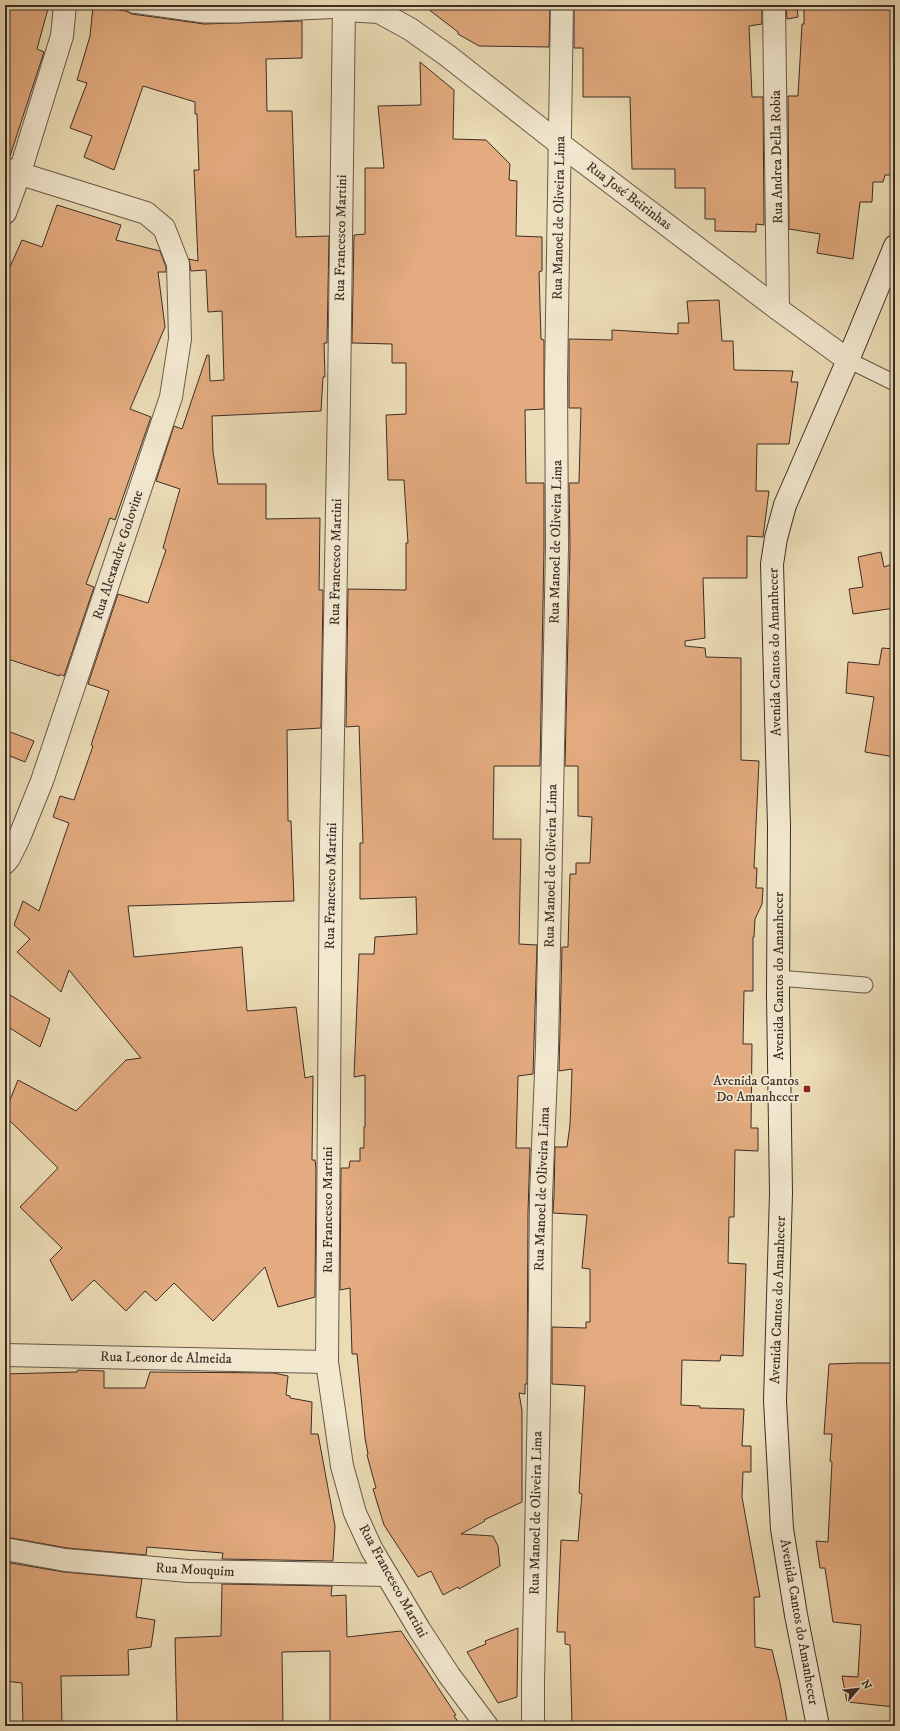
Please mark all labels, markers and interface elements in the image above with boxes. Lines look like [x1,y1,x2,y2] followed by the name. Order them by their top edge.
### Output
[767,90,787,224] street label: Rua Andrea Della Robia
[549,136,569,300] street label: Rua Manoel de Oliveira Lima
[582,158,676,234] street label: Rua José Beirinhas
[331,174,351,301] street label: Rua Francesco Martini
[546,460,566,624] street label: Rua Manoel de Oliveira Lima
[89,488,148,622] street label: Rua Alexandre Golovine
[326,498,346,625] street label: Rua Francesco Martini
[765,567,785,736] street label: Avenida Cantos do Amanhecer
[541,784,561,948] street label: Rua Manoel de Oliveira Lima
[321,822,341,949] street label: Rua Francesco Martini
[770,891,788,1060] street label: Avenida Cantos do Amanhecer
[713,1072,800,1106] place label: Avenida Cantos Do Amanhecer
[802,1084,812,1094] marker: Avenida Cantos Do Amanhecer
[530,1107,554,1271] street label: Rua Manoel de Oliveira Lima
[319,1146,337,1273] street label: Rua Francesco Martini
[766,1215,790,1385] street label: Avenida Cantos do Amanhecer
[100,1348,232,1368] street label: Rua Leonor de Almeida
[526,1431,546,1595] street label: Rua Manoel de Oliveira Lima
[354,1521,432,1641] street label: Rua Francesco Martini
[776,1537,823,1707] street label: Avenida Cantos do Amanhecer
[155,1559,235,1581] street label: Rua Mouquim
[838,1669,878,1709] north arrow
[858,1678,874,1692] text: N

